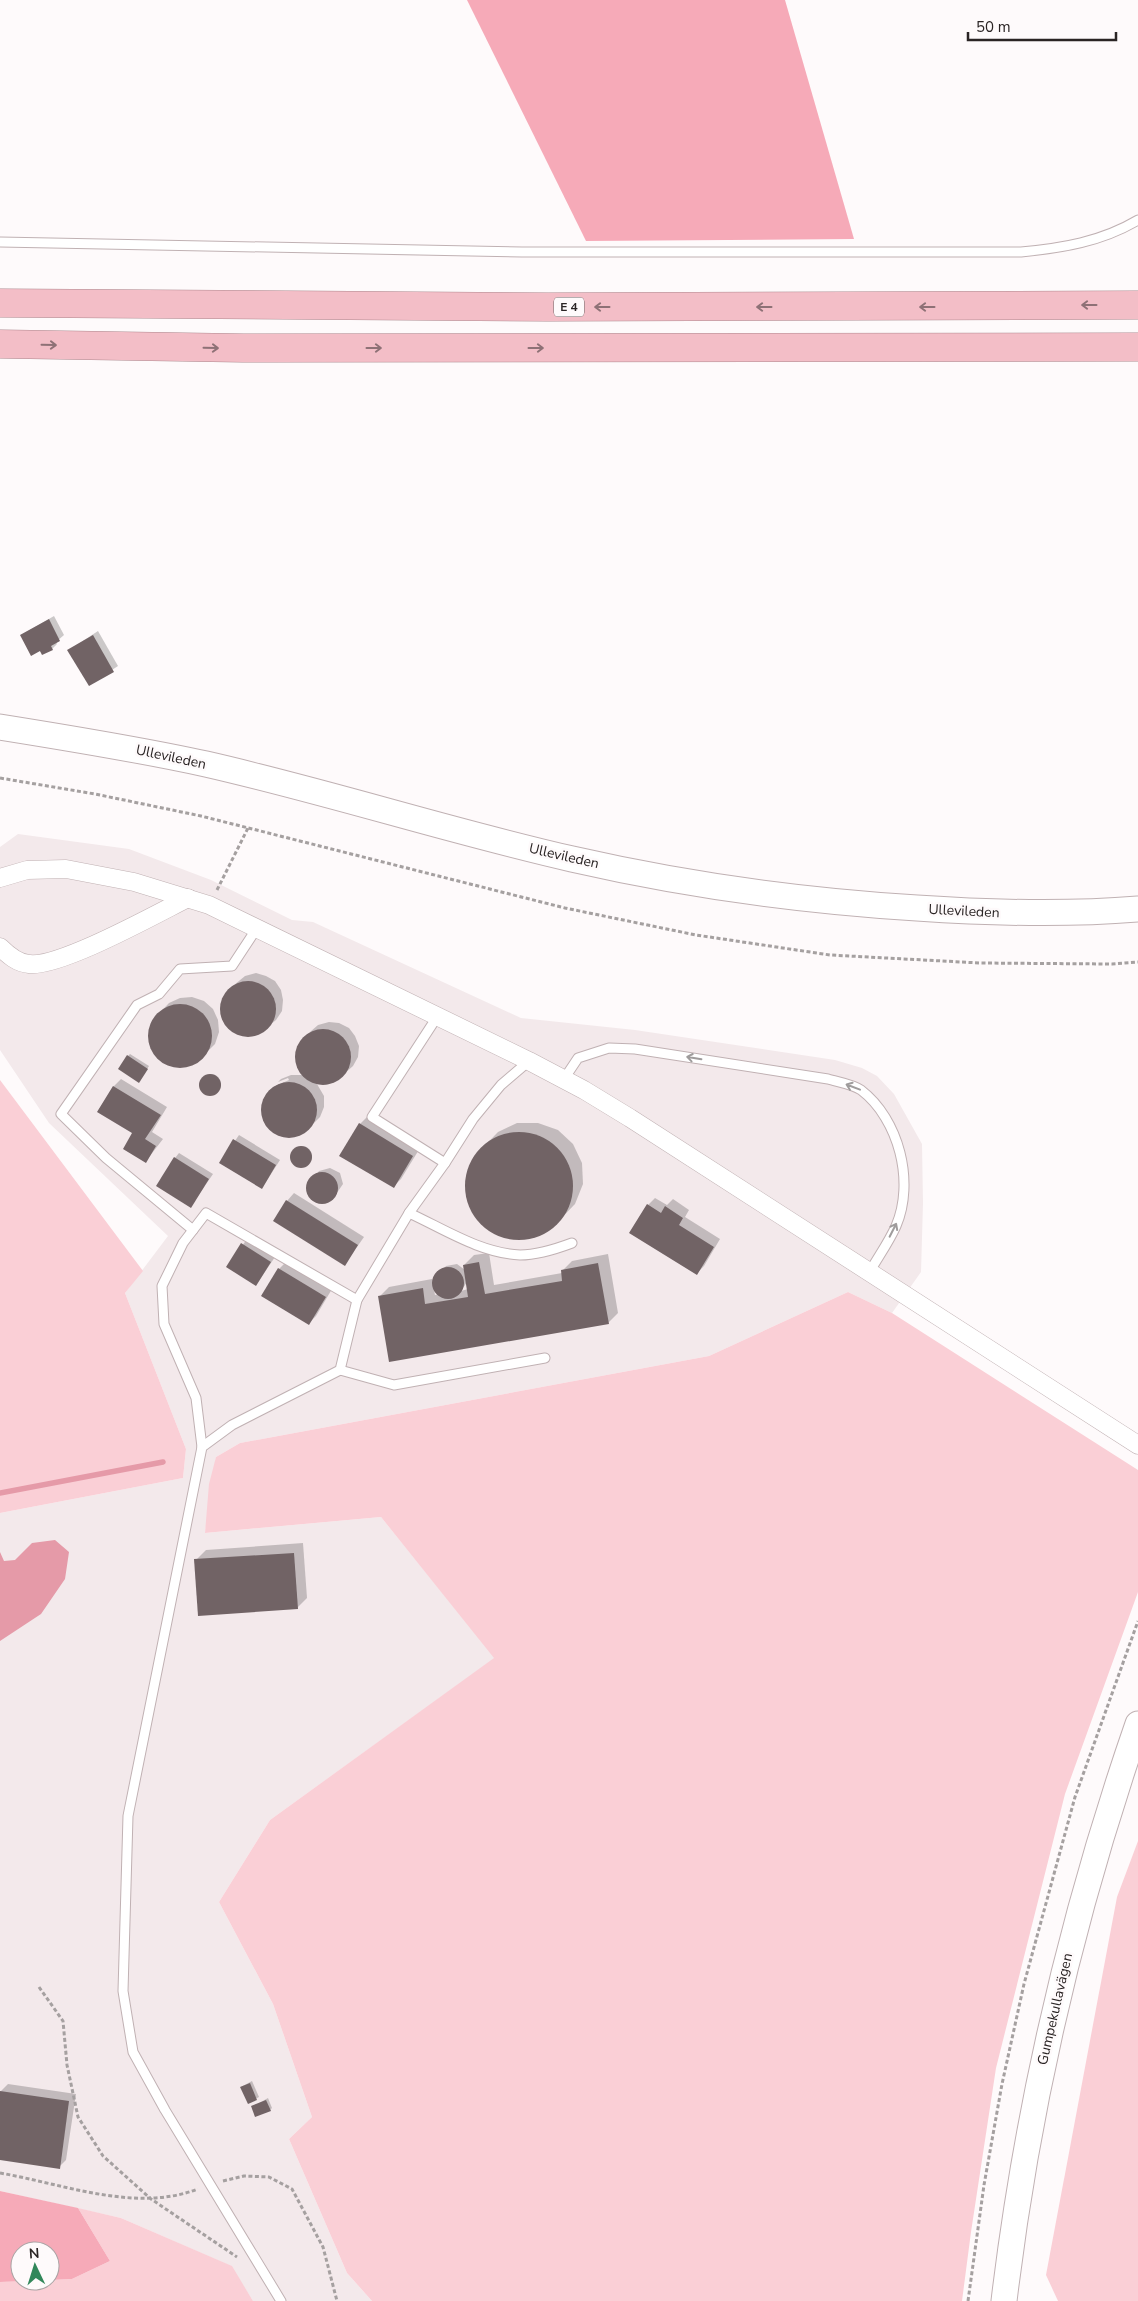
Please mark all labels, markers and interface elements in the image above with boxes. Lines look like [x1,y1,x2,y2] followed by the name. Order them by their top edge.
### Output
[968,10,1116,42] scale bar
[976,17,1011,37] text: 50 m
[554,298,584,316] road number: E 4
[1082,300,1098,310] one-way arrow
[594,302,610,312] one-way arrow
[757,302,773,312] one-way arrow
[919,302,936,312] one-way arrow
[40,340,56,350] one-way arrow
[202,343,219,353] one-way arrow
[365,343,381,353] one-way arrow
[528,343,544,353] one-way arrow
[134,740,208,774] street label: Ullevileden
[527,839,601,873] street label: Ullevileden
[928,900,1000,922] street label: Ullevileden
[686,1053,702,1063] one-way arrow
[846,1082,861,1092] one-way arrow
[889,1223,898,1238] one-way arrow
[1033,1951,1077,2067] street label: Gumpekullavägen
[10,2241,60,2291] north arrow
[28,2244,40,2263] text: N

